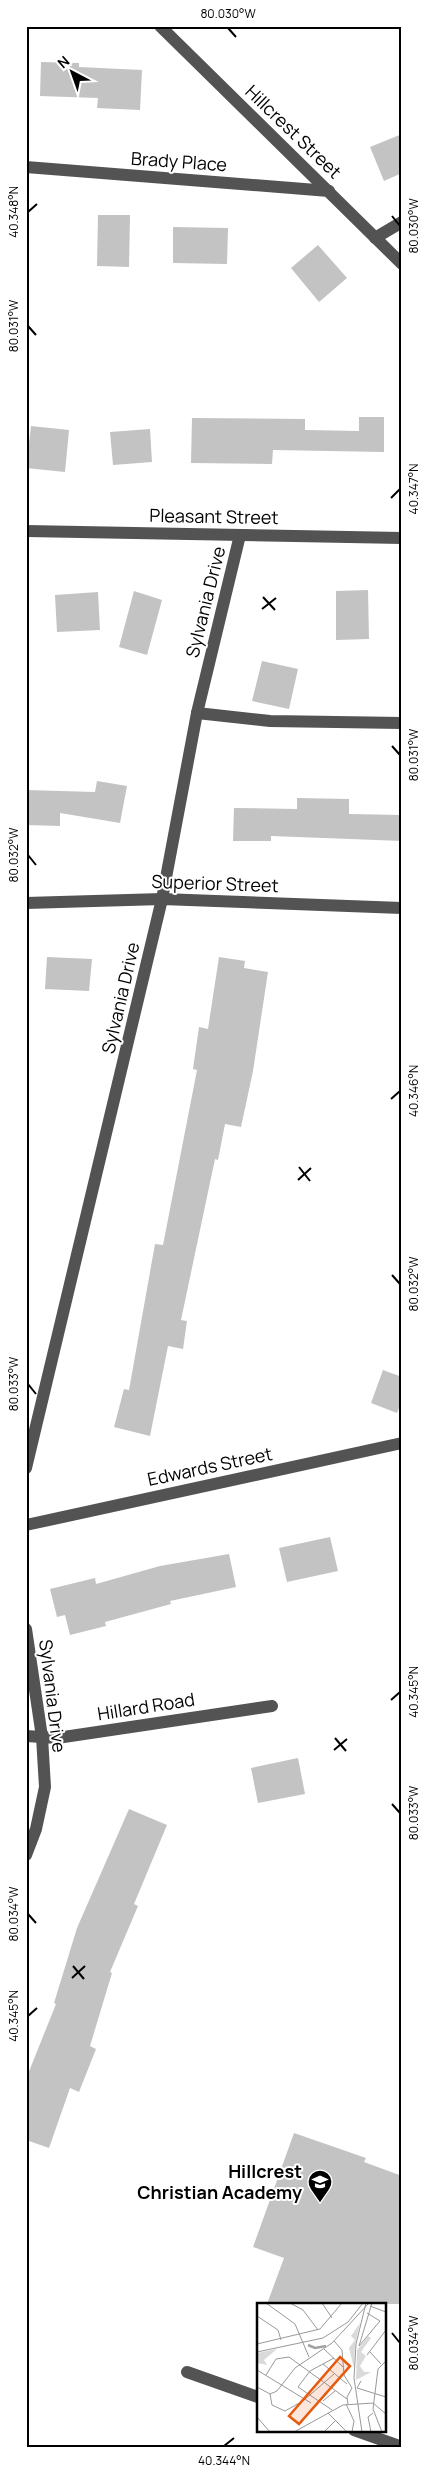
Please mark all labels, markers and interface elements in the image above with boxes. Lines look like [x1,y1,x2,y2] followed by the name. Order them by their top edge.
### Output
[200,5,256,22] text: 80.030°W
[48,48,98,98] north arrow
[53,51,73,72] text: N
[240,79,347,183] street label: Hillcrest Street
[130,146,228,176] street label: Brady Place
[5,186,22,238] text: 40.348°N
[405,198,422,254] text: 80.030°W
[5,299,22,352] text: 80.031°W
[405,464,422,514] text: 40.347°N
[149,503,279,529] street label: Pleasant Street
[180,544,230,660] street label: Sylvania Drive
[405,728,422,781] text: 80.031°W
[5,827,22,882] text: 80.032°W
[151,869,279,897] street label: Superior Street
[96,940,145,1056] street label: Sylvania Drive
[405,1065,422,1117] text: 40.346°N
[405,1256,422,1311] text: 80.032°W
[5,1356,22,1411] text: 80.033°W
[145,1441,274,1491] street label: Edwards Street
[34,1638,72,1754] street label: Sylvania Drive
[405,1666,422,1718] text: 40.345°N
[95,1686,196,1726] street label: Hillard Road
[405,1785,422,1840] text: 80.033°W
[5,1886,22,1942] text: 80.034°W
[5,1990,22,2042] text: 40.345°N
[137,2159,302,2204] place label: Hillcrest Christian Academy
[307,2169,333,2203] school or university icon: Hillcrest Christian Academy
[257,2303,386,2432] inset map
[405,2315,422,2371] text: 80.034°W
[198,2452,250,2469] text: 40.344°N

